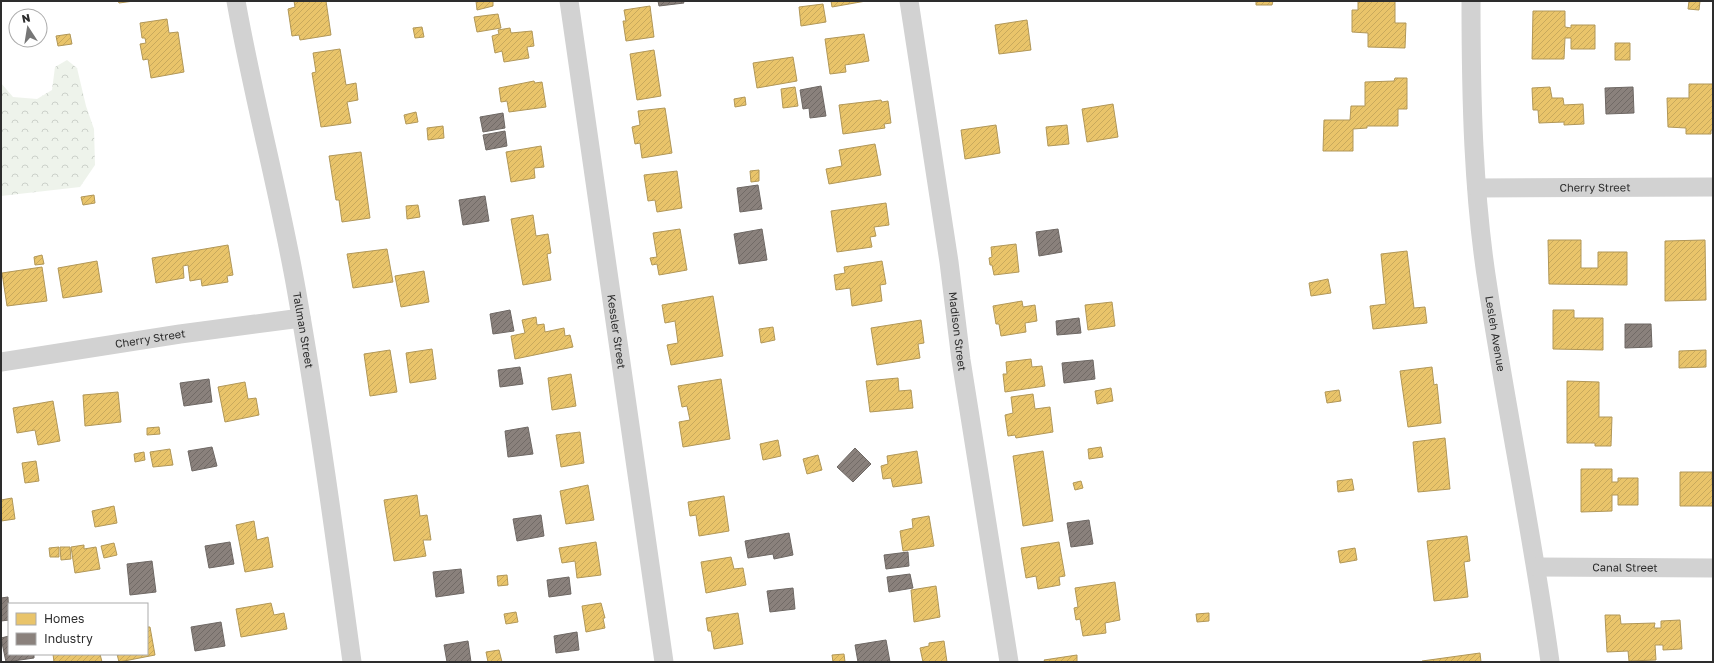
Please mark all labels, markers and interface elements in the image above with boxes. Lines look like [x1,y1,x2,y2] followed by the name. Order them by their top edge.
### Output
[8,8,48,48] north arrow
[20,11,31,25] text: N
[1559,180,1631,194] street label: Cherry Street
[291,291,316,369] street label: Tallman Street
[947,291,970,372] street label: Madison Street
[605,294,629,370] street label: Kessler Street
[1483,295,1508,372] street label: Lesleh Avenue
[114,326,186,350] street label: Cherry Street
[1592,560,1658,574] street label: Canal Street
[8,603,148,655] legend
[44,611,84,626] text: Homes
[44,631,93,646] text: Industry

